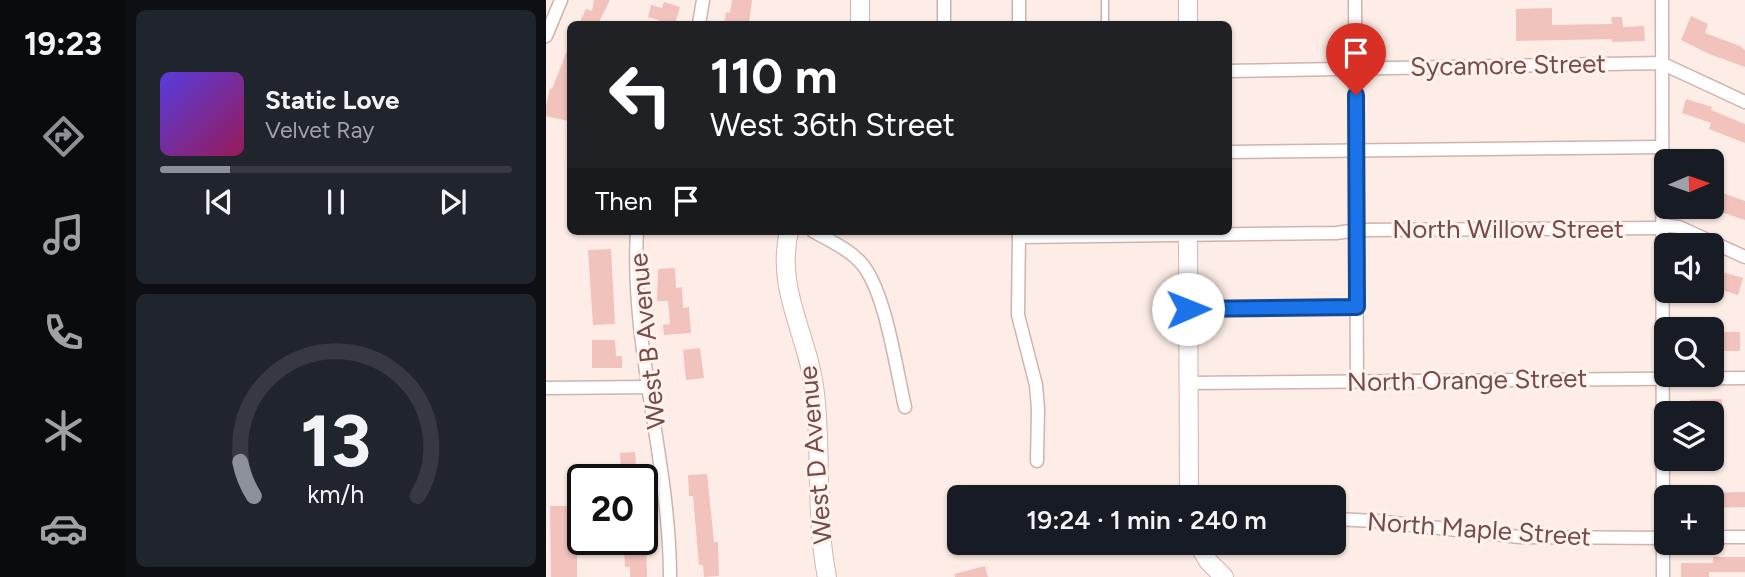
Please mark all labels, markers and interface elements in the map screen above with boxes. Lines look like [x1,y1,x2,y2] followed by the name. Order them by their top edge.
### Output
[1326,23,1386,95] pin
[24,25,102,63] text: 19:23
[1337,34,1375,72] icon: arrive
[710,46,838,105] text: 110 m
[1410,47,1606,83] street label: Sycamore Street
[595,49,686,140] icon: left
[265,84,399,116] text: Static Love
[710,106,955,144] text: West 36th Street
[39,112,88,161] icon: directions
[265,116,374,144] text: Velvet Ray
[1654,149,1724,219] north arrow
[1654,149,1724,555] map controls
[667,182,705,220] icon: arrive
[200,183,238,221] icon: previous
[317,183,355,221] icon: pause
[434,183,472,221] icon: next
[595,185,653,217] text: Then
[39,210,88,259] icon: music
[1392,213,1624,245] street label: North Willow Street
[1654,233,1724,303] button: sound
[622,251,672,431] street label: West B Avenue
[1151,272,1225,346] position arrow
[39,308,88,357] icon: phone
[1654,317,1724,387] button: search
[1347,362,1588,398] street label: North Orange Street
[791,365,839,545] street label: West D Avenue
[300,398,372,485] text: 13
[1654,401,1724,471] button: layers
[39,406,88,455] icon: climate
[567,464,658,555] speed limit sign: 20
[307,479,365,509] text: km/h
[1654,485,1724,555] button: +
[39,504,88,553] icon: car
[1026,504,1267,536] text: 19:24 · 1 min · 240 m
[1366,505,1592,553] street label: North Maple Street

